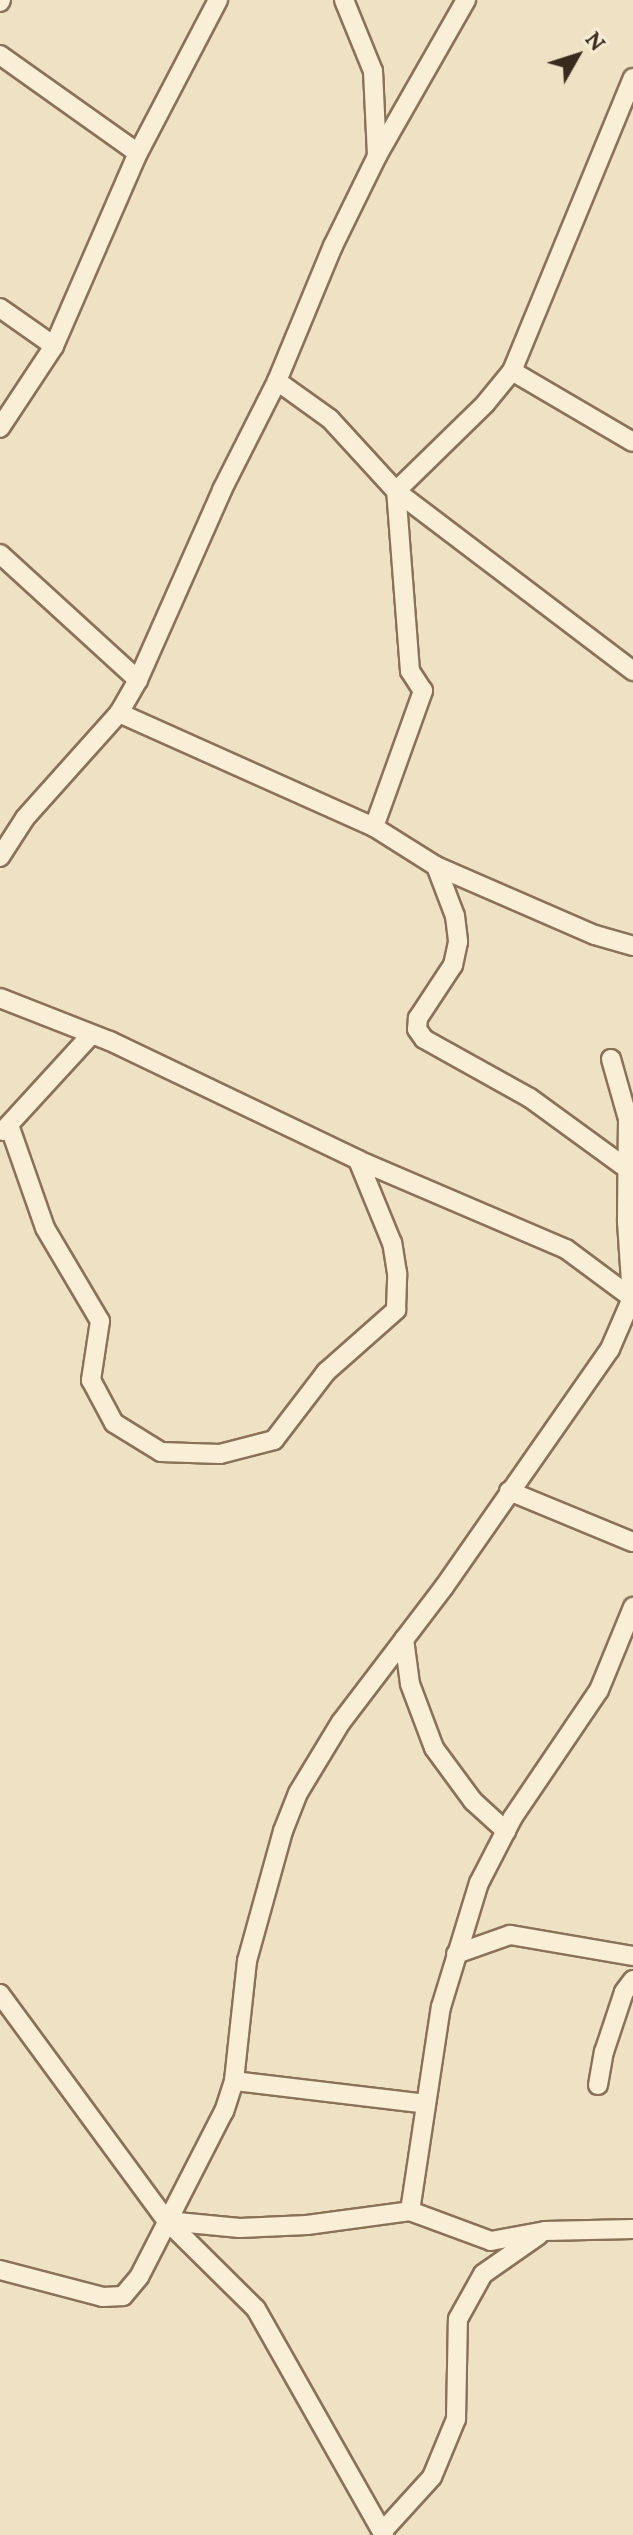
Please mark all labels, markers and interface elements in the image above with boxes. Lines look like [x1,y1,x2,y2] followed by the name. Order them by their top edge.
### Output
[537,16,617,96] north arrow
[579,25,612,56] text: N

